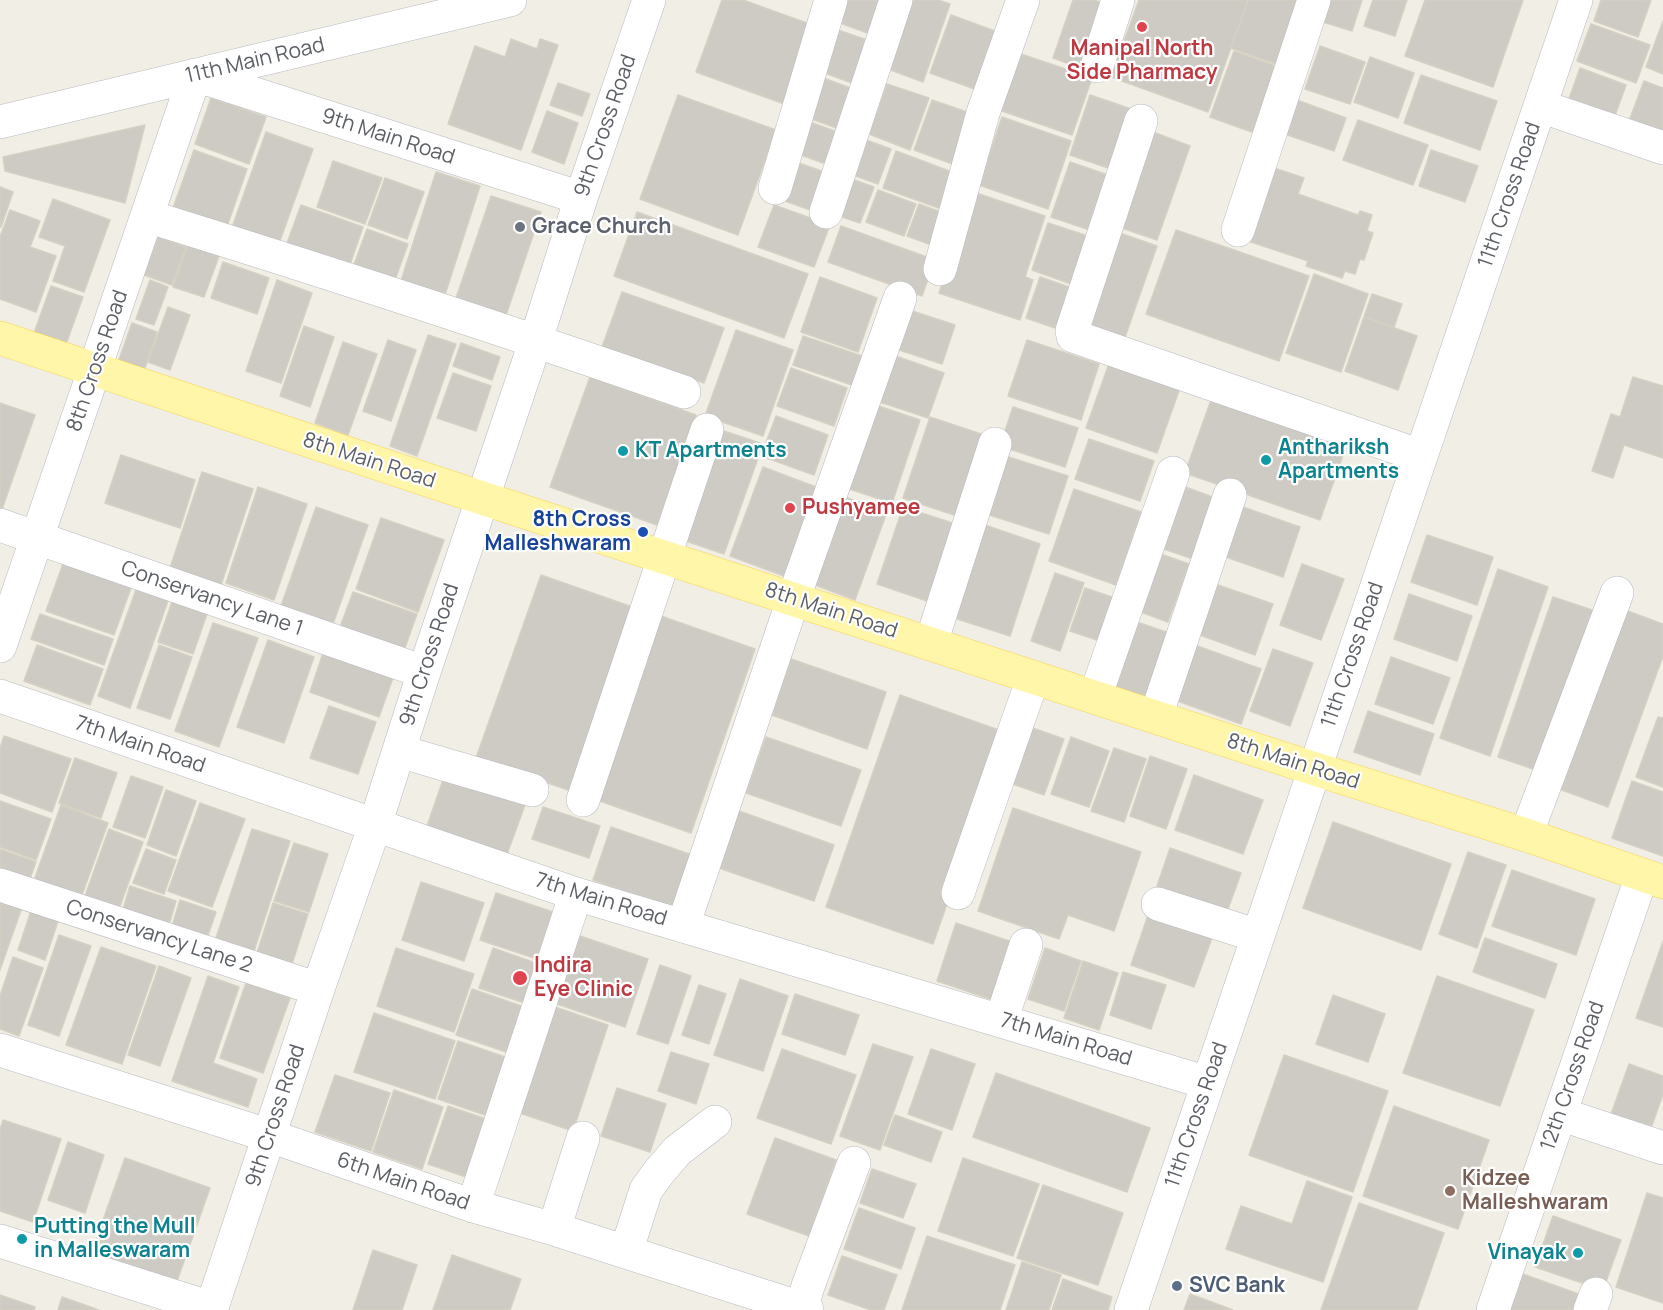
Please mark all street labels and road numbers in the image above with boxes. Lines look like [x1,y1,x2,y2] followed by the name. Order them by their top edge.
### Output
[183,33,327,89] street label: 11th Main Road
[570,52,642,200] street label: 9th Cross Road
[318,104,458,170] street label: 9th Main Road
[1473,119,1547,271] street label: 11th Cross Road
[62,287,134,435] street label: 8th Cross Road
[300,428,438,494] street label: 8th Main Road
[118,556,306,642] street label: Conservancy Lane 1
[762,578,900,644] street label: 8th Main Road
[1316,579,1390,731] street label: 11th Cross Road
[395,580,465,730] street label: 9th Cross Road
[71,711,209,779] street label: 7th Main Road
[1224,729,1362,795] street label: 8th Main Road
[532,868,670,932] street label: 7th Main Road
[63,895,255,979] street label: Conservancy Lane 2
[1536,998,1610,1154] street label: 12th Cross Road
[997,1008,1135,1072] street label: 7th Main Road
[1160,1039,1234,1191] street label: 11th Cross Road
[241,1041,311,1191] street label: 9th Cross Road
[333,1147,473,1217] street label: 6th Main Road

